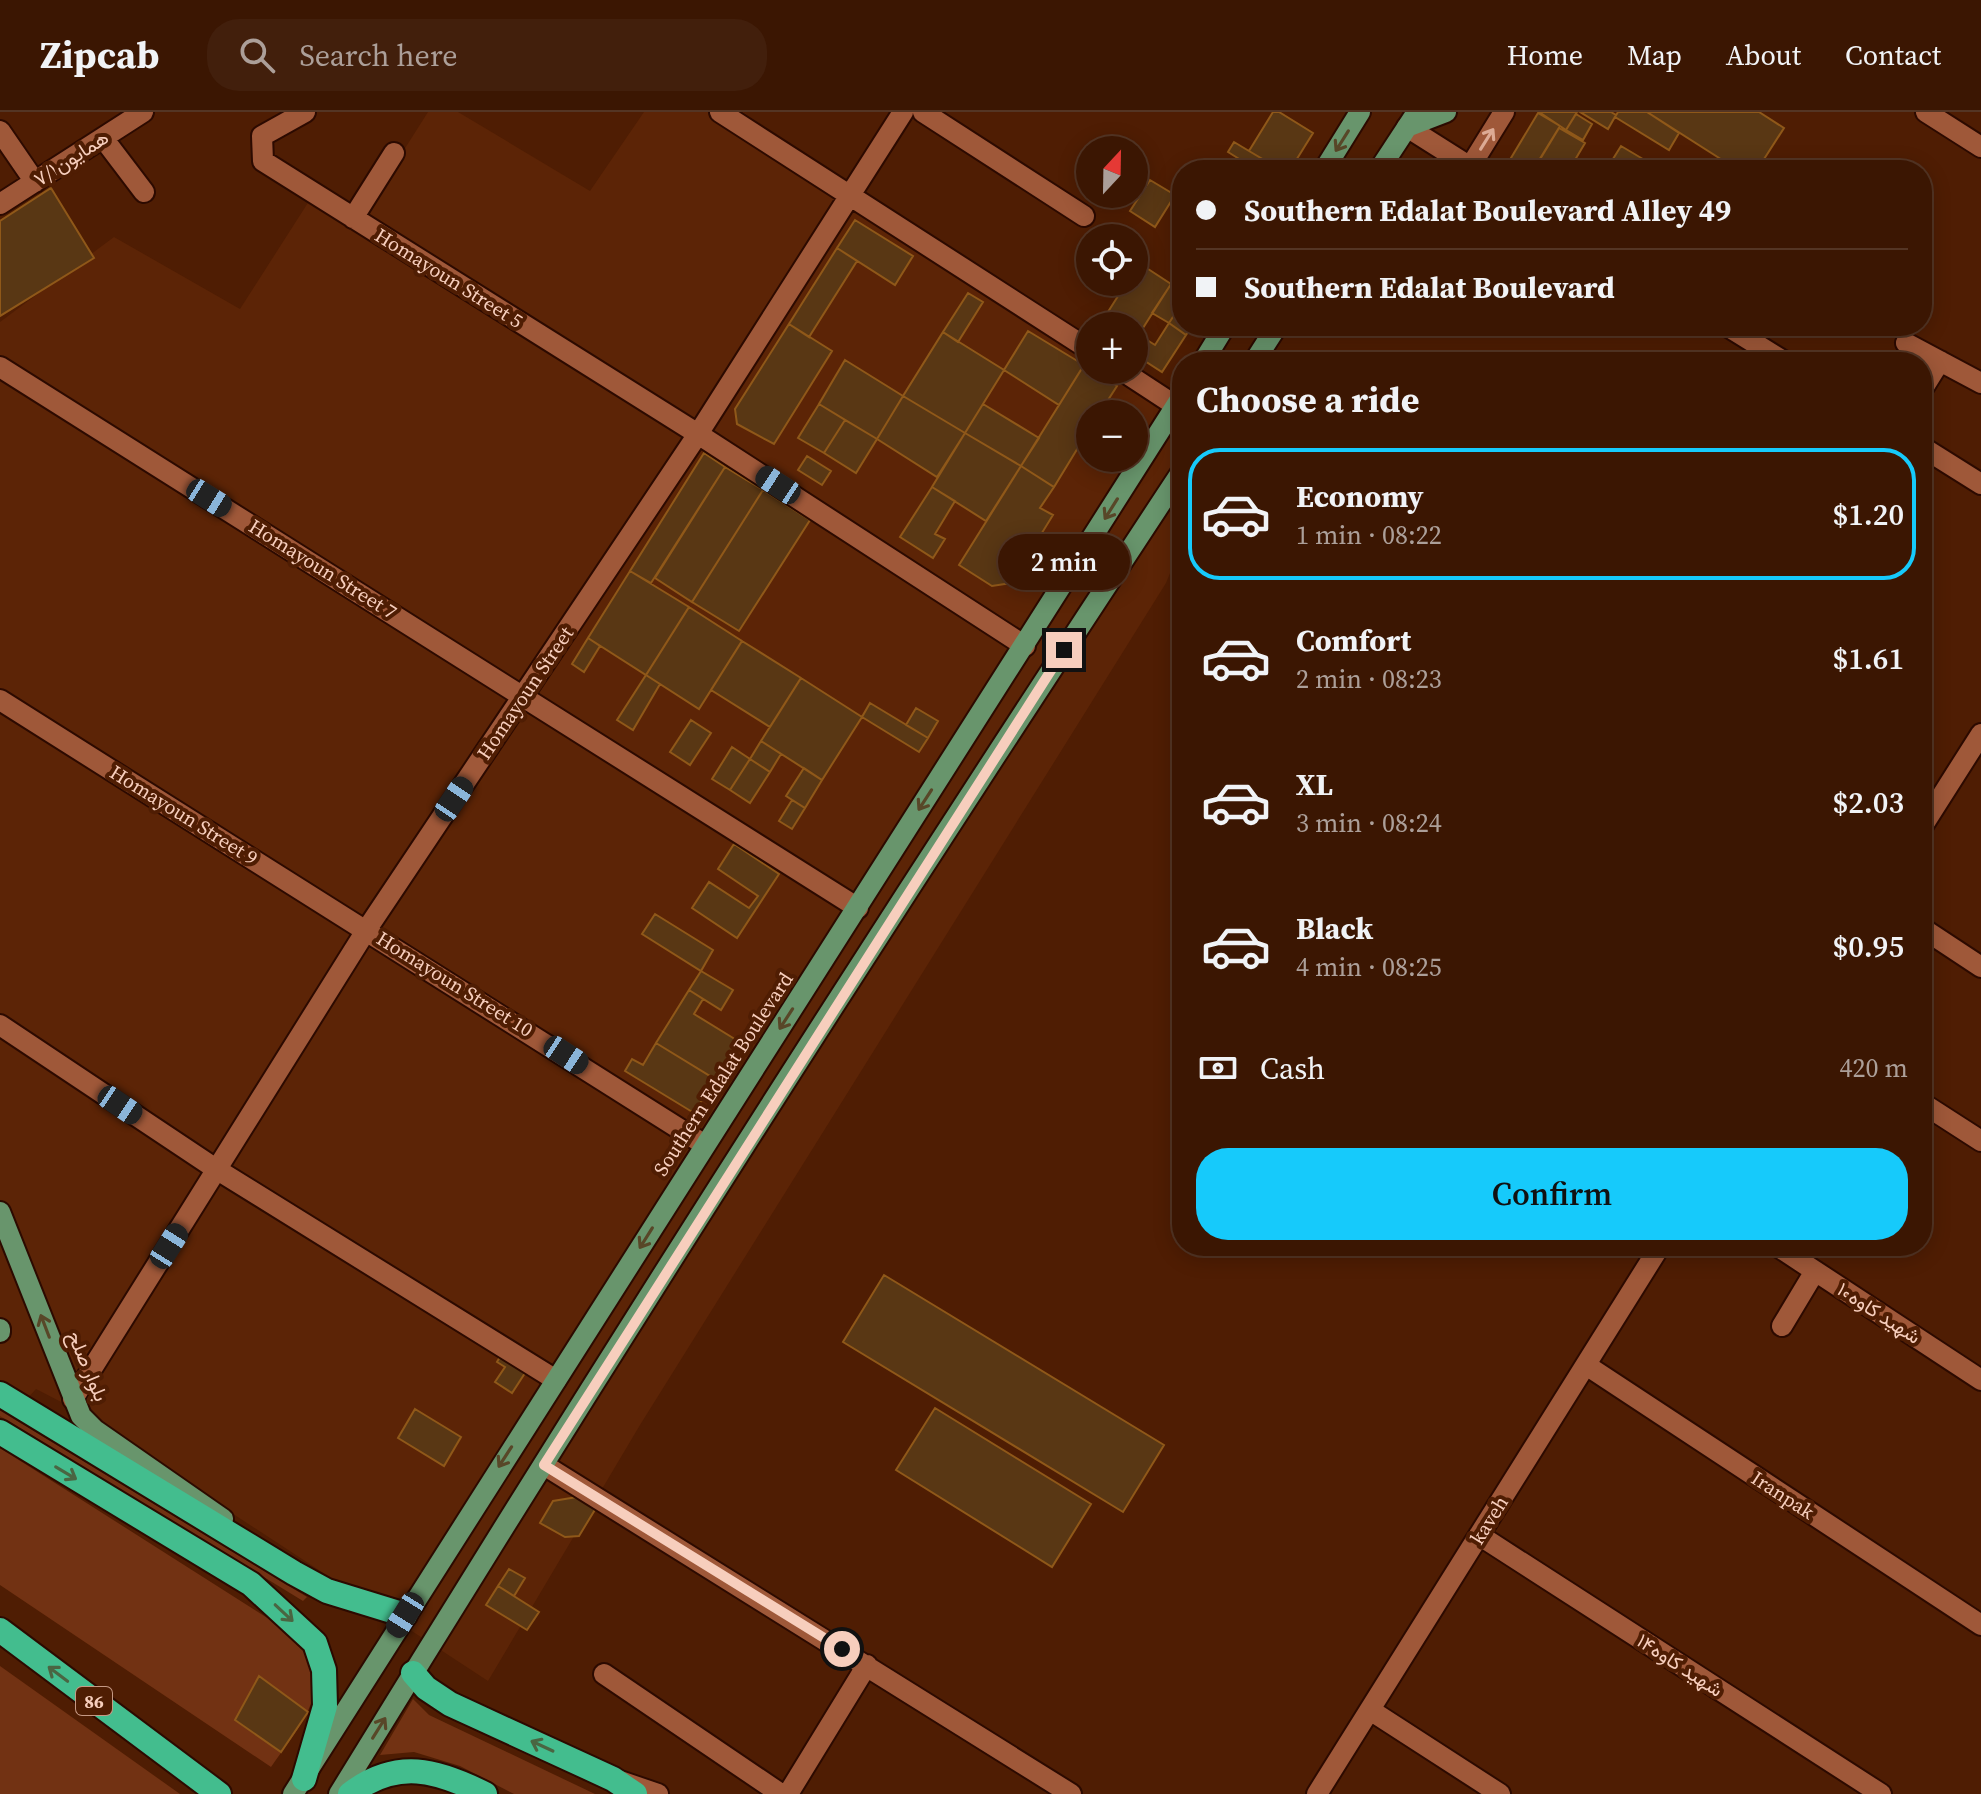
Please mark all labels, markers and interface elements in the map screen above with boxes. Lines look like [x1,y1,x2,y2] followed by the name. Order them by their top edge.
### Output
[207,19,767,91] search box
[40,29,159,81] text: Zipcab
[235,33,279,77] icon: search
[299,35,458,76] text: Search here
[1507,36,1583,74] text: Home
[1627,36,1682,74] text: Map
[1726,36,1801,74] text: About
[1845,36,1941,74] text: Contact
[28,123,114,193] street label: همایون۷/۱
[1480,128,1496,151] one-way arrow
[1334,129,1350,152] one-way arrow
[1076,136,1148,208] north arrow
[1076,136,1148,472] map controls
[1244,190,1731,231] text: Southern Edalat Boulevard Alley 49
[370,221,528,335] street label: Homayoun Street 5
[1076,224,1148,296] button: locate
[1244,267,1615,308] text: Southern Edalat Boulevard
[1076,312,1148,384] button: +
[1196,375,1419,424] text: Choose a ride
[1076,400,1148,472] button: −
[751,462,805,508] car
[182,475,236,521] car
[1296,476,1424,517] text: Economy
[1200,478,1272,550] icon: car
[1833,494,1904,535] text: $1.20
[1102,497,1118,520] one-way arrow
[244,512,402,626] street label: Homayoun Street 7
[1296,517,1442,553] text: 1 min · 08:22
[998,534,1130,590] callout: 2 min
[1031,544,1097,580] text: 2 min
[470,620,580,765] street label: Homayoun Street
[1296,620,1411,661] text: Comfort
[1200,622,1272,694] icon: car
[1046,632,1082,668] route end
[1833,638,1904,679] text: $1.61
[1296,661,1442,697] text: 2 min · 08:23
[105,758,263,872] street label: Homayoun Street 9
[1296,764,1333,805] text: XL
[1200,766,1272,838] icon: car
[431,772,477,826] car
[1833,782,1904,823] text: $2.03
[917,788,933,811] one-way arrow
[1296,805,1442,841] text: 3 min · 08:24
[1296,908,1373,949] text: Black
[1200,910,1272,982] icon: car
[371,924,539,1044] street label: Homayoun Street 10
[1833,926,1904,967] text: $0.95
[1296,949,1442,985] text: 4 min · 08:25
[647,966,800,1181] street label: Southern Edalat Boulevard
[778,1008,795,1030] one-way arrow
[539,1032,593,1078] car
[1196,1046,1240,1090] icon: cash
[1260,1048,1325,1089] text: Cash
[1840,1050,1908,1086] text: 420 m
[93,1082,147,1128] car
[1196,1148,1908,1240] button: Confirm
[146,1219,192,1273] car
[637,1227,654,1249] one-way arrow
[1832,1275,1926,1351] street label: شهید کاوه۱۰
[37,1314,51,1339] one-way arrow
[61,1326,115,1406] street label: بلوار صلح
[497,1445,513,1468] one-way arrow
[1746,1464,1820,1526] street label: Iranpak
[54,1465,77,1481] one-way arrow
[1463,1490,1515,1550] street label: kaveh
[382,1588,428,1642] car
[274,1604,294,1622] one-way arrow
[1631,1627,1729,1703] street label: شهید کاوه۱۴
[824,1631,860,1667] route start
[48,1665,69,1682] one-way arrow
[76,1687,112,1715] road number: 86
[371,1717,388,1739] one-way arrow
[530,1738,554,1753] one-way arrow

